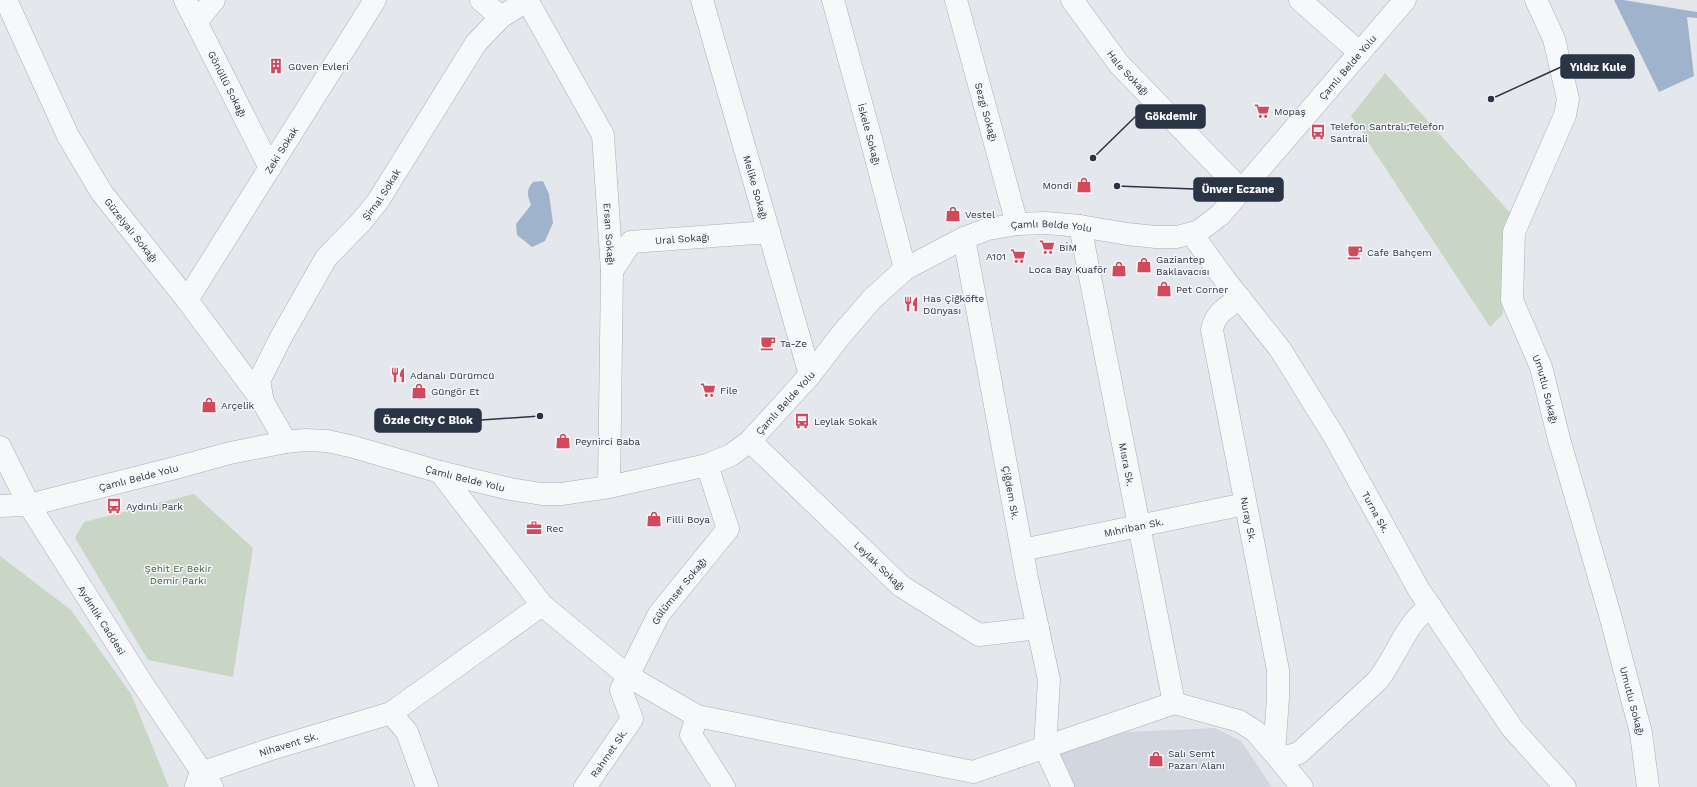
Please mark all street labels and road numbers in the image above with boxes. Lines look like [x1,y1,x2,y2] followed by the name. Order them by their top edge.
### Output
[1316,32,1378,102] street label: Çamlı Belde Yolu
[1105,48,1152,97] street label: Hale Sokağı
[206,49,249,119] street label: Gönüllü Sokağı
[973,81,1000,143] street label: Sezgi Sokağı
[856,102,883,166] street label: İskele Sokağı
[262,124,300,175] street label: Zeki Sokak
[741,154,770,221] street label: Melike Sokağı
[360,166,402,222] street label: Şimal Sokak
[103,196,160,264] street label: Güzelyalı Sokağı
[602,202,617,265] street label: Ersan Sokağı
[1010,217,1093,233] street label: Çamlı Belde Yolu
[655,231,710,246] street label: Ural Sokağı
[1531,353,1560,425] street label: Umutlu Sokağı
[753,369,817,437] street label: Çamlı Belde Yolu
[1117,442,1137,487] street label: Mısra Sk.
[97,462,180,493] street label: Çamlı Belde Yolu
[424,463,506,493] street label: Çamlı Belde Yolu
[1001,465,1022,521] street label: Çiğdem Sk.
[1360,489,1392,535] street label: Turna Sk.
[1239,496,1259,543] street label: Nuray Sk.
[1103,515,1164,538] street label: Mıhriban Sk.
[852,539,907,593] street label: Leylak Sokağı
[649,555,708,626] street label: Gülümser Sokağı
[76,583,128,657] street label: Aydınlık Caddesi
[1618,665,1647,736] street label: Umutlu Sokağı
[588,727,629,779] street label: Rahmet Sk.
[257,730,319,758] street label: Nihavent Sk.

